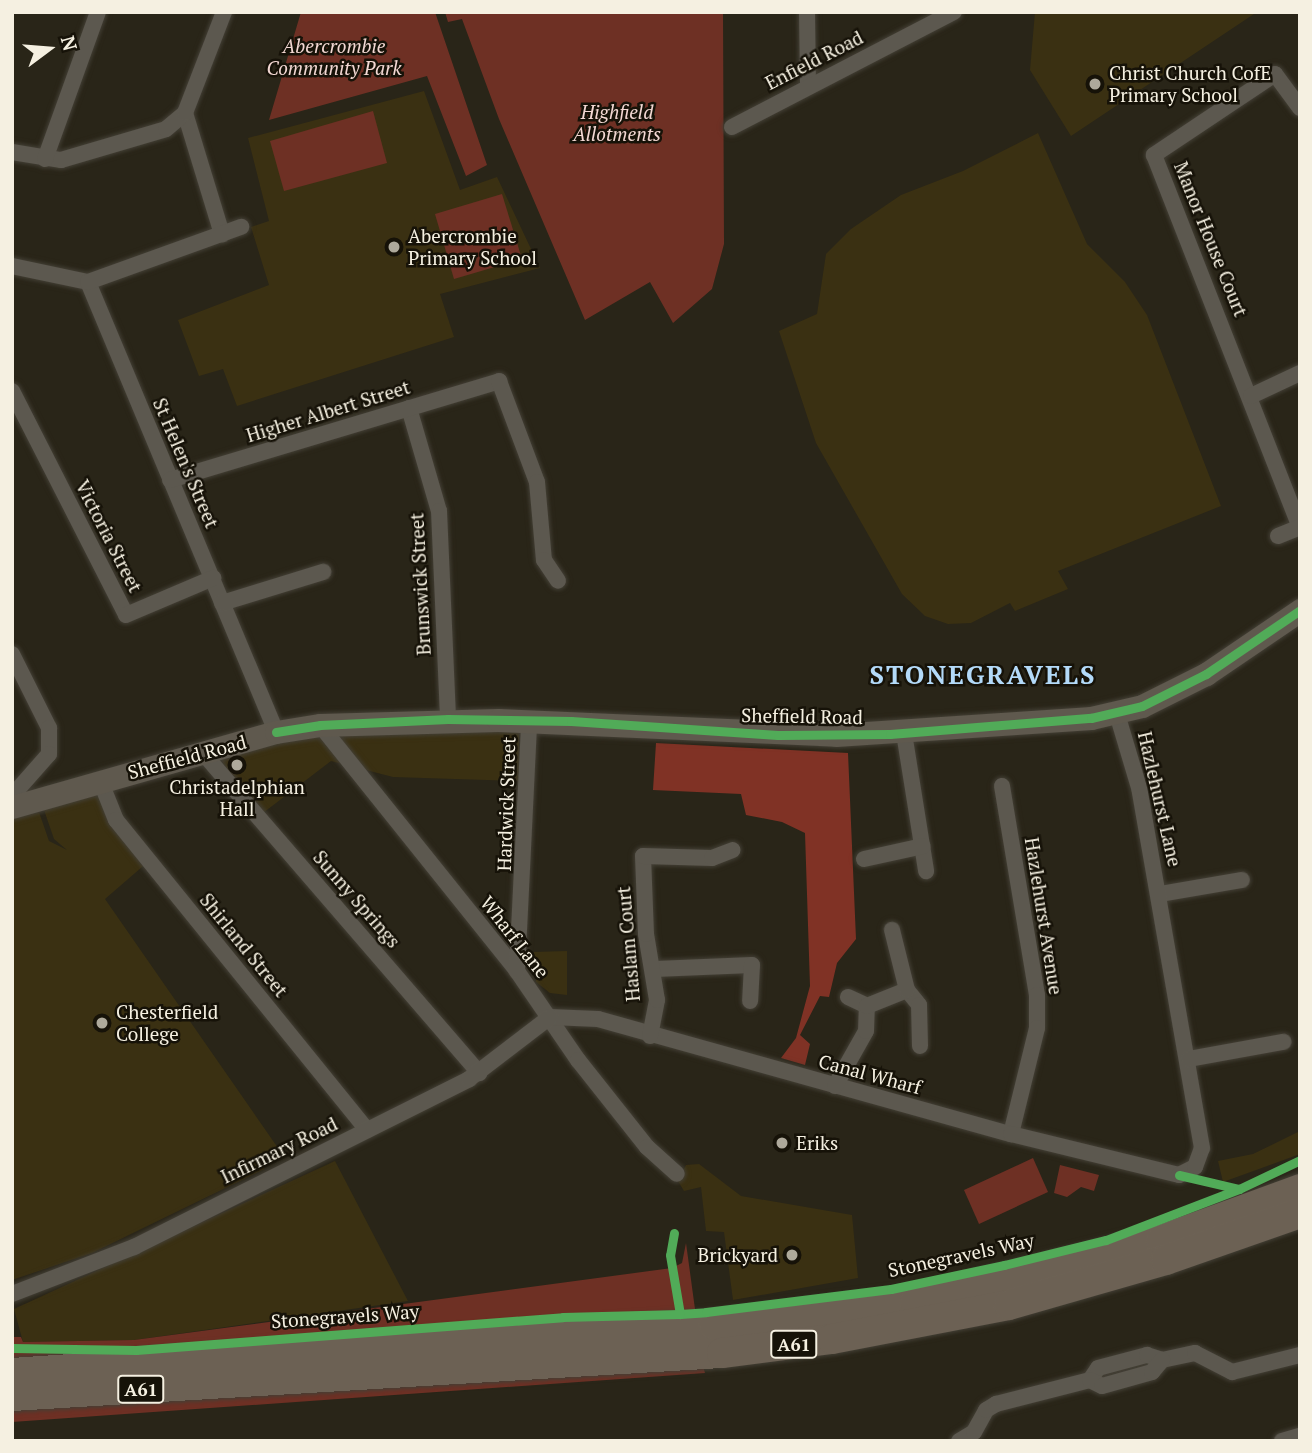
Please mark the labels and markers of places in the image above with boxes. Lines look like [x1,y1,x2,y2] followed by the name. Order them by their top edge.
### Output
[1109,62,1271,106] place label: Christ Church CofE Primary School
[1087,76,1103,92] marker: Christ Church CofE Primary School
[408,225,537,269] place label: Abercrombie Primary School
[386,239,402,255] marker: Abercrombie Primary School
[229,757,245,773] marker: Christadelphian Hall
[169,776,305,820] place label: Christadelphian Hall
[116,1001,218,1045] place label: Chesterfield College
[94,1015,110,1031] marker: Chesterfield College
[796,1132,838,1154] place label: Eriks
[774,1135,790,1151] marker: Eriks
[698,1244,778,1266] place label: Brickyard
[784,1247,800,1263] marker: Brickyard

